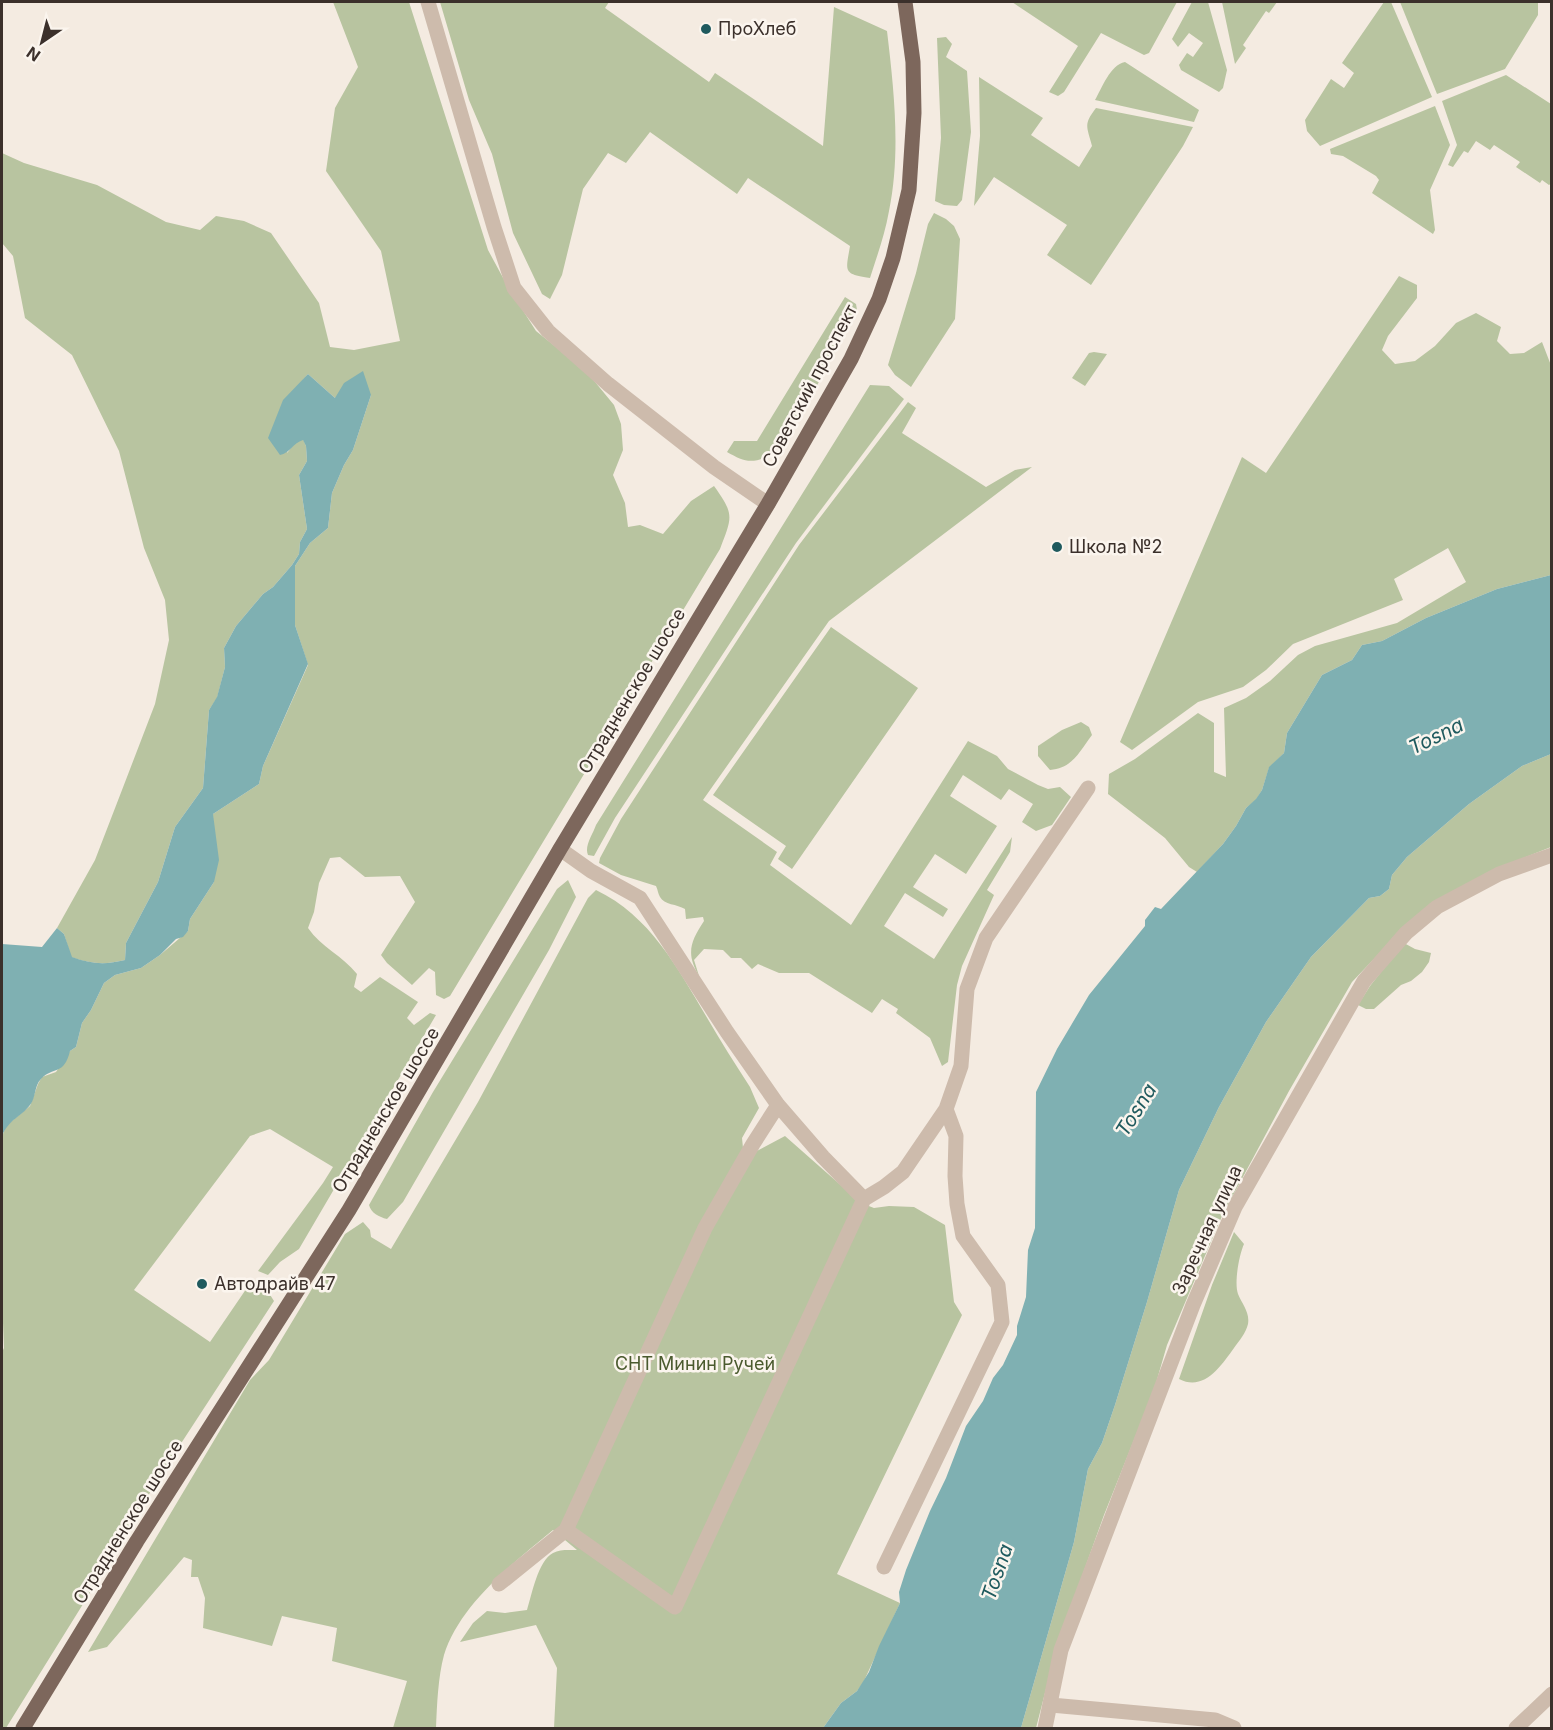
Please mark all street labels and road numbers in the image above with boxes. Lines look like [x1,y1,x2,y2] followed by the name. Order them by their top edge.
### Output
[758,300,862,471] street label: Советский проспект
[574,604,689,777] street label: Отрадненское шоссе
[328,1023,443,1196] street label: Отрадненское шоссе
[1167,1162,1246,1298] street label: Заречная улица
[68,1436,187,1608] street label: Отрадненское шоссе

